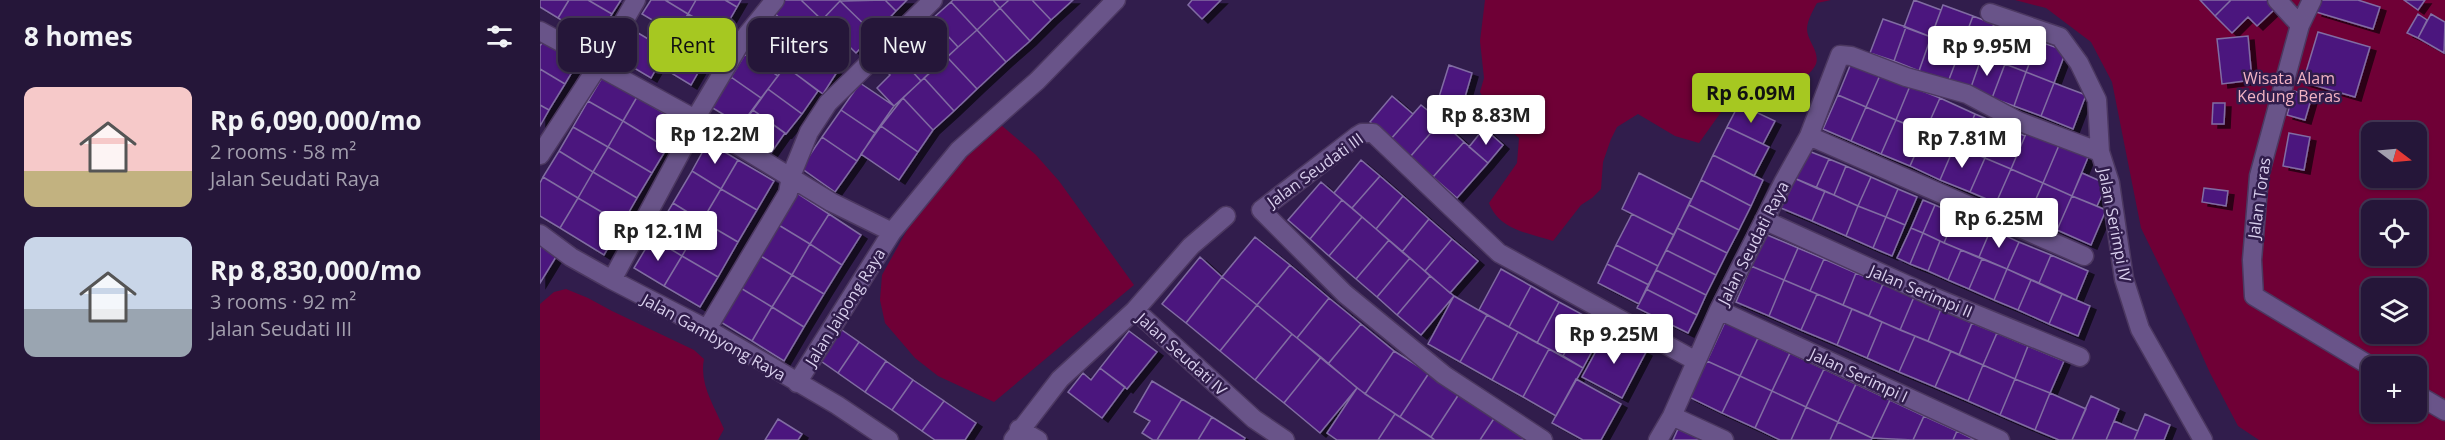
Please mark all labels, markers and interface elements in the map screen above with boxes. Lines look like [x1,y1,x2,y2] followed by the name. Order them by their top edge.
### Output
[24,18,133,54] text: 8 homes
[558,18,637,72] chip: Buy
[649,18,736,72] chip: Rent
[748,18,849,72] chip: Filters
[861,18,947,72] chip: New
[483,20,516,53] icon: filters
[1925,26,2049,77] pin: Rp 9.95M
[1942,32,2032,59] text: Rp 9.95M
[2237,67,2341,107] park label: Wisata Alam Kedung Beras
[1689,73,1813,124] pin: Rp 6.09M
[1706,79,1796,106] text: Rp 6.09M
[1424,95,1548,146] pin: Rp 8.83M
[1441,101,1531,128] text: Rp 8.83M
[210,102,422,138] text: Rp 6,090,000/mo
[72,111,144,183] icon: home
[653,114,777,165] pin: Rp 12.2M
[1900,118,2024,169] pin: Rp 7.81M
[670,120,760,147] text: Rp 12.2M
[2361,122,2427,188] north arrow
[2361,122,2427,422] map controls
[1917,124,2007,151] text: Rp 7.81M
[1261,128,1367,213] street label: Jalan Seudati III
[210,138,356,165] text: 2 rooms · 58 m²
[2242,156,2276,242] street label: Jalan Toras
[2093,164,2137,284] street label: Jalan Serimpi IV
[210,165,380,192] text: Jalan Seudati Raya
[1711,177,1794,310] street label: Jalan Seudati Raya
[1937,198,2061,249] pin: Rp 6.25M
[2361,200,2427,266] button: locate
[1954,204,2044,231] text: Rp 6.25M
[596,211,720,262] pin: Rp 12.1M
[613,217,703,244] text: Rp 12.1M
[799,244,890,372] street label: Jalan Jaipong Raya
[210,252,422,288] text: Rp 8,830,000/mo
[1864,259,1976,323] street label: Jalan Serimpi II
[72,261,144,333] icon: home
[2361,278,2427,344] button: layers
[636,287,790,386] street label: Jalan Gambyong Raya
[210,288,356,315] text: 3 rooms · 92 m²
[1131,306,1232,401] street label: Jalan Seudati IV
[1552,314,1676,365] pin: Rp 9.25M
[210,315,352,342] text: Jalan Seudati III
[1569,320,1659,347] text: Rp 9.25M
[1805,342,1912,407] street label: Jalan Serimpi I
[2361,356,2427,422] button: +

